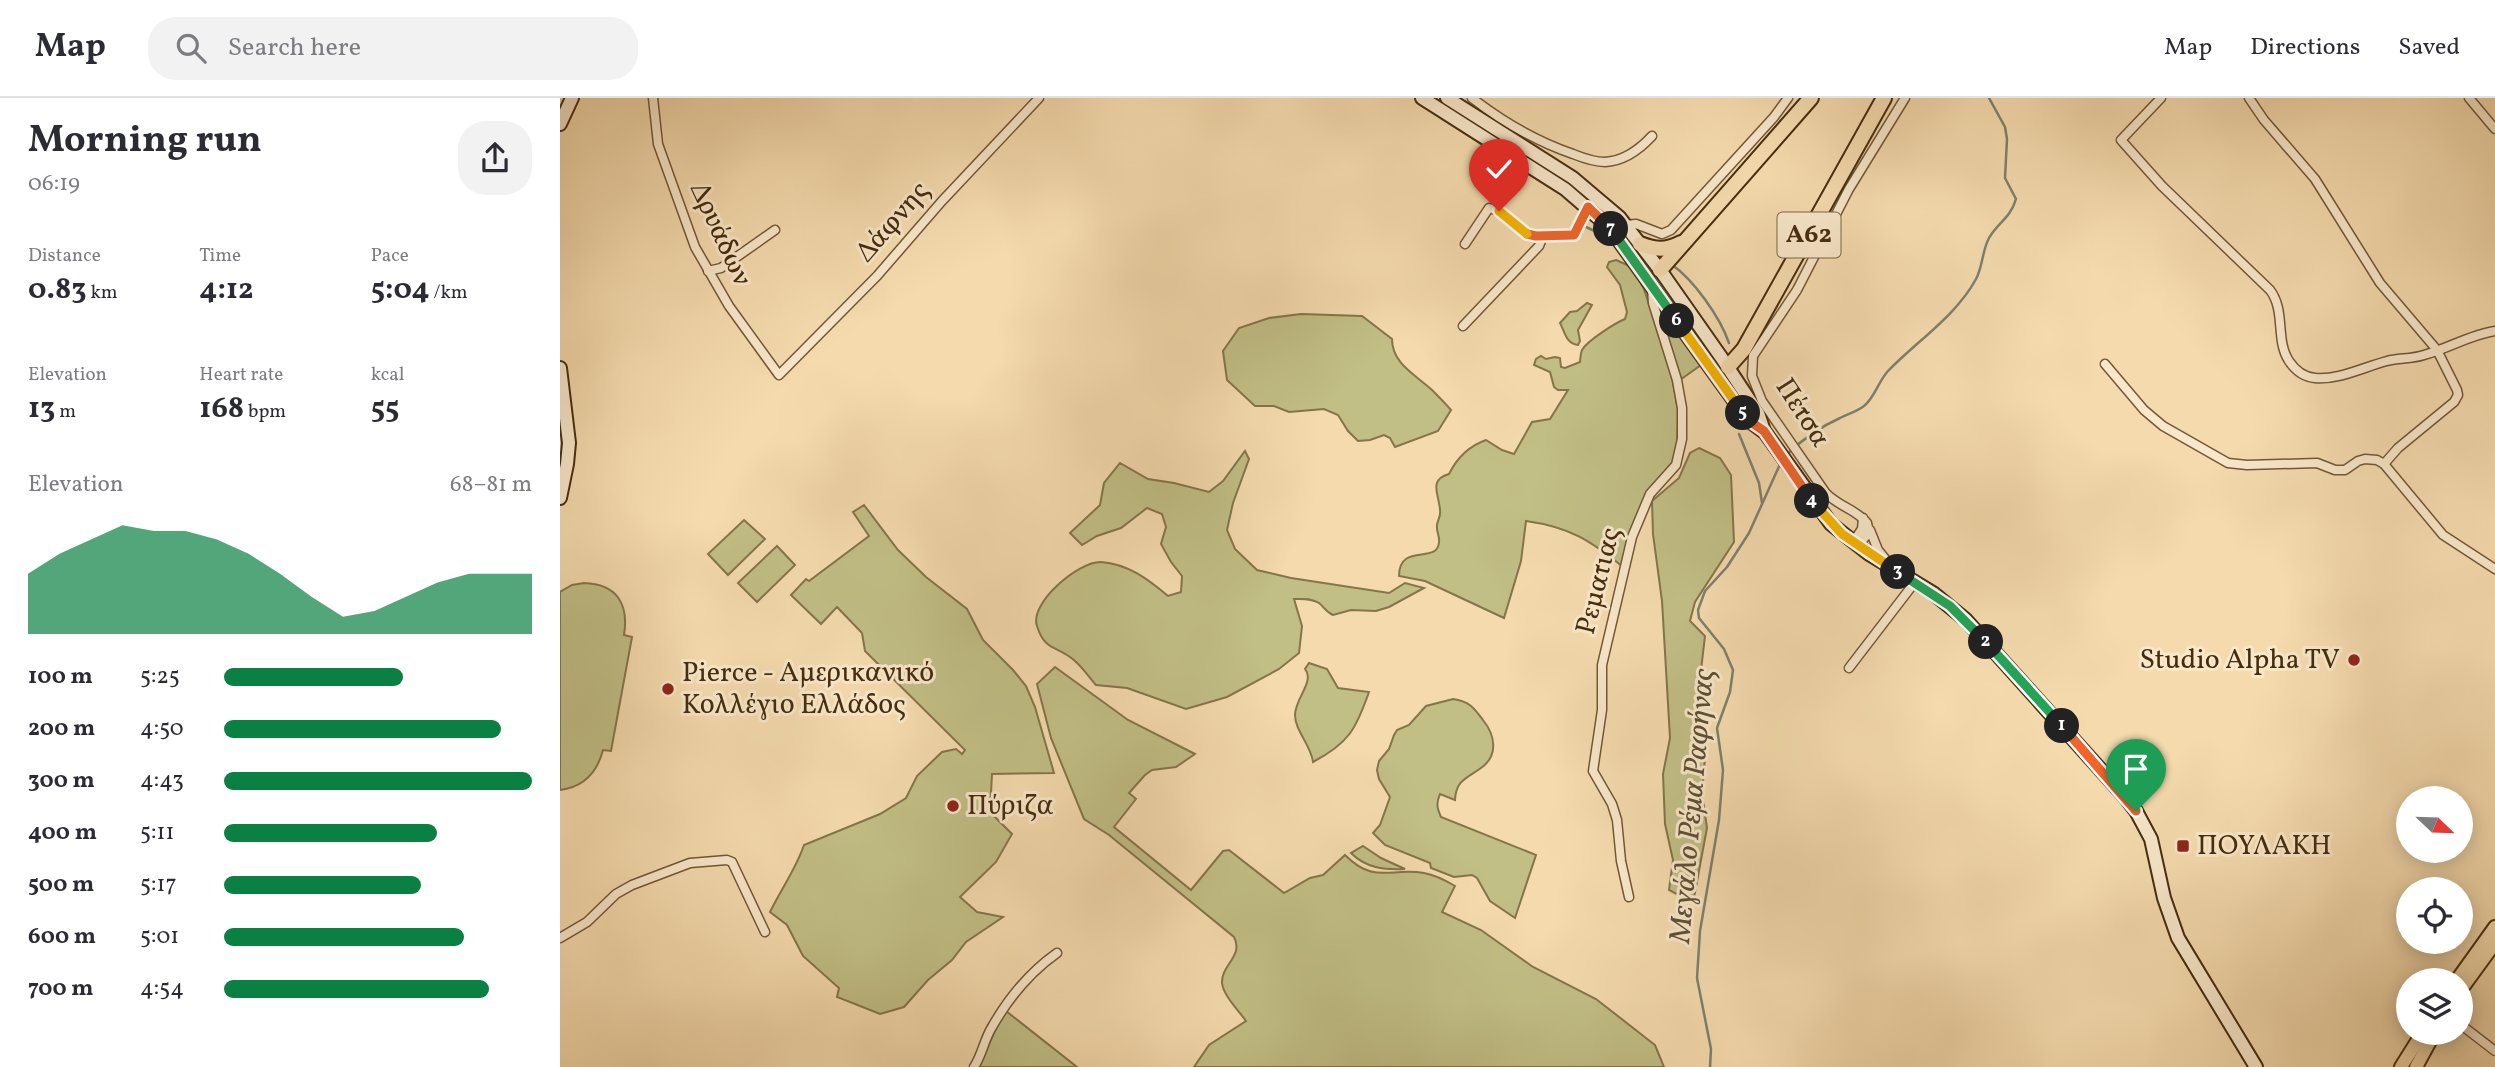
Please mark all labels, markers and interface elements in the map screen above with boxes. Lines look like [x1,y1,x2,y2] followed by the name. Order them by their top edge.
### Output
[148,17,638,80] search box
[35,25,106,71] text: Map
[172,29,210,67] icon: search
[228,30,361,66] text: Search here
[2164,31,2212,65] text: Map
[2250,31,2360,65] text: Directions
[2398,31,2460,65] text: Saved
[28,115,262,168] text: Morning run
[458,121,532,195] button: share
[1469,139,1529,211] pin
[1480,150,1518,188] icon: check
[28,168,80,200] text: 06:19
[847,173,939,271] street label: Δάφνης
[679,176,761,293] street label: Δρυάδων
[1594,212,1628,246] pin: 7
[1778,212,1840,258] road number: Α62
[1606,215,1615,241] text: 7
[28,243,101,269] text: Distance
[199,243,241,269] text: Time
[371,243,409,269] text: Pace
[28,269,87,311] text: 0.83
[199,269,254,311] text: 4:12
[371,269,430,311] text: 5:04
[87,280,118,306] text: km
[430,280,468,306] text: /km
[1660,304,1694,339] pin: 6
[1671,307,1682,333] text: 6
[28,362,107,388] text: Elevation
[199,362,283,388] text: Heart rate
[371,362,404,388] text: kcal
[1765,371,1839,455] street label: Πέτσα
[28,388,55,430] text: 13
[199,388,244,430] text: 168
[371,388,400,430] text: 55
[1726,396,1760,430] pin: 5
[55,399,76,425] text: m
[244,399,286,425] text: bpm
[1738,399,1747,425] text: 5
[28,469,124,501] text: Elevation
[450,469,532,501] text: 68–81 m
[1794,484,1830,518] pin: 4
[1806,487,1817,513] text: 4
[1567,523,1631,639] street label: Ρεματιας
[1880,554,1916,589] pin: 3
[1893,558,1902,584] text: 3
[1968,624,2004,660] pin: 2
[1981,628,1990,654] text: 2
[2139,641,2340,680] place label: Studio Alpha TV
[2346,652,2362,668] marker: Studio Alpha TV
[682,654,934,725] place label: Pierce - Αμερικανικό Κολλέγιο Ελλάδος
[28,661,93,693] text: 100 m
[140,661,180,693] text: 5:25
[1660,667,1726,946] water label: Μεγάλο Ρέμα Ραφήνας
[660,681,676,697] marker: Pierce - Αμερικανικό Κολλέγιο Ελλάδος
[2044,708,2080,744] pin: 1
[2058,712,2065,738] text: 1
[28,713,95,745] text: 200 m
[140,713,184,745] text: 4:50
[2106,739,2166,811] pin
[2117,750,2155,788] icon: arrive
[28,765,95,797] text: 300 m
[140,765,184,797] text: 4:43
[2396,786,2473,863] north arrow
[2396,786,2473,1045] map controls
[967,787,1054,826] place label: Πύριζα
[945,798,961,814] marker: Πύριζα
[28,817,97,849] text: 400 m
[140,817,174,849] text: 5:11
[2197,827,2331,866] place label: ΠΟΥΛΑΚΗ
[2175,838,2191,854] marker: ΠΟΥΛΑΚΗ
[28,869,94,901] text: 500 m
[140,869,177,901] text: 5:17
[2396,877,2473,954] button: locate
[28,921,96,953] text: 600 m
[140,921,179,953] text: 5:01
[2396,968,2473,1045] button: layers
[28,973,94,1005] text: 700 m
[140,973,184,1005] text: 4:54

